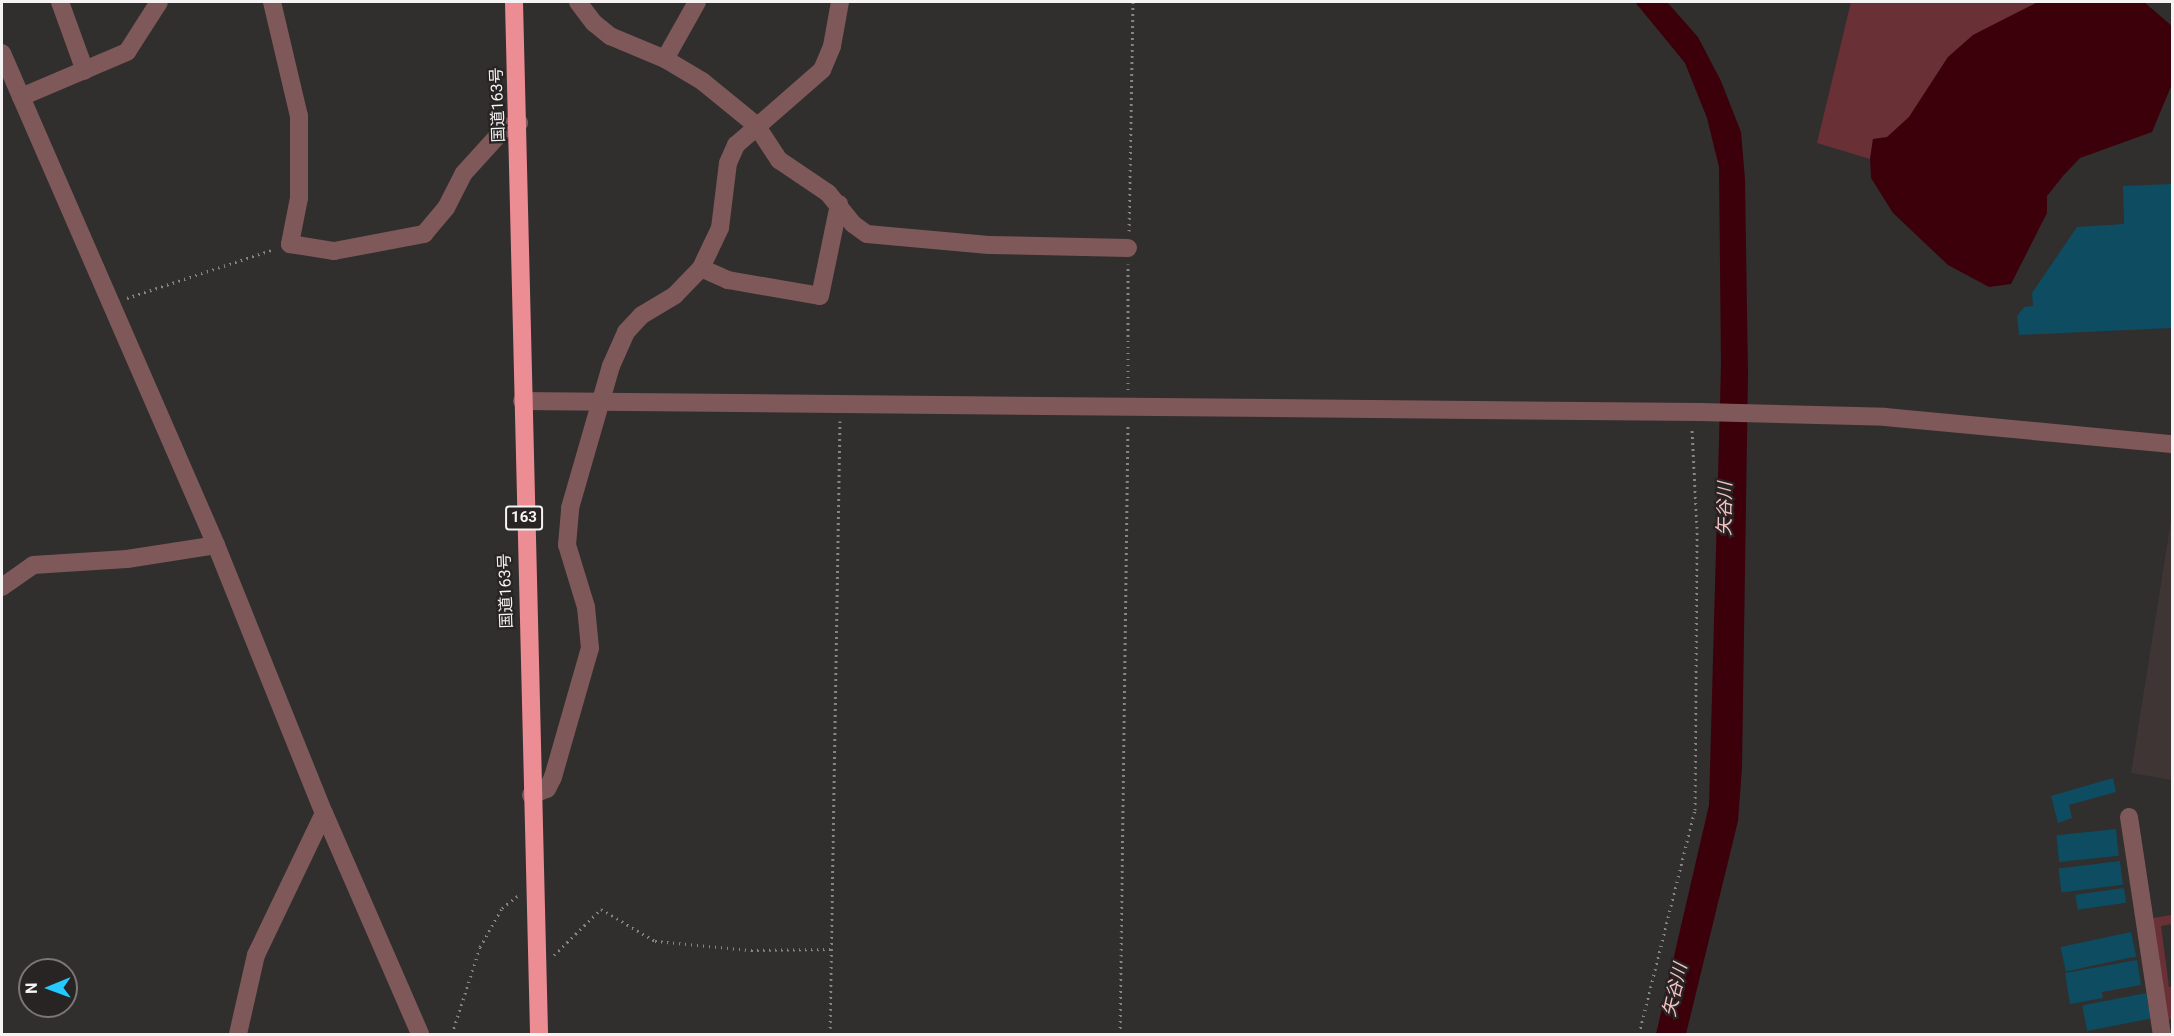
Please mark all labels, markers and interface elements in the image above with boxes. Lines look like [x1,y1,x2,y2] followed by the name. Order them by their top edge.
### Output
[487,67,509,143] street label: 国道163号
[1714,482,1736,536] water label: 矢谷川
[504,506,544,530] road number: 163
[495,553,517,629] street label: 国道163号
[18,958,78,1018] north arrow
[1658,961,1692,1019] water label: 矢谷川
[22,982,41,994] text: N

